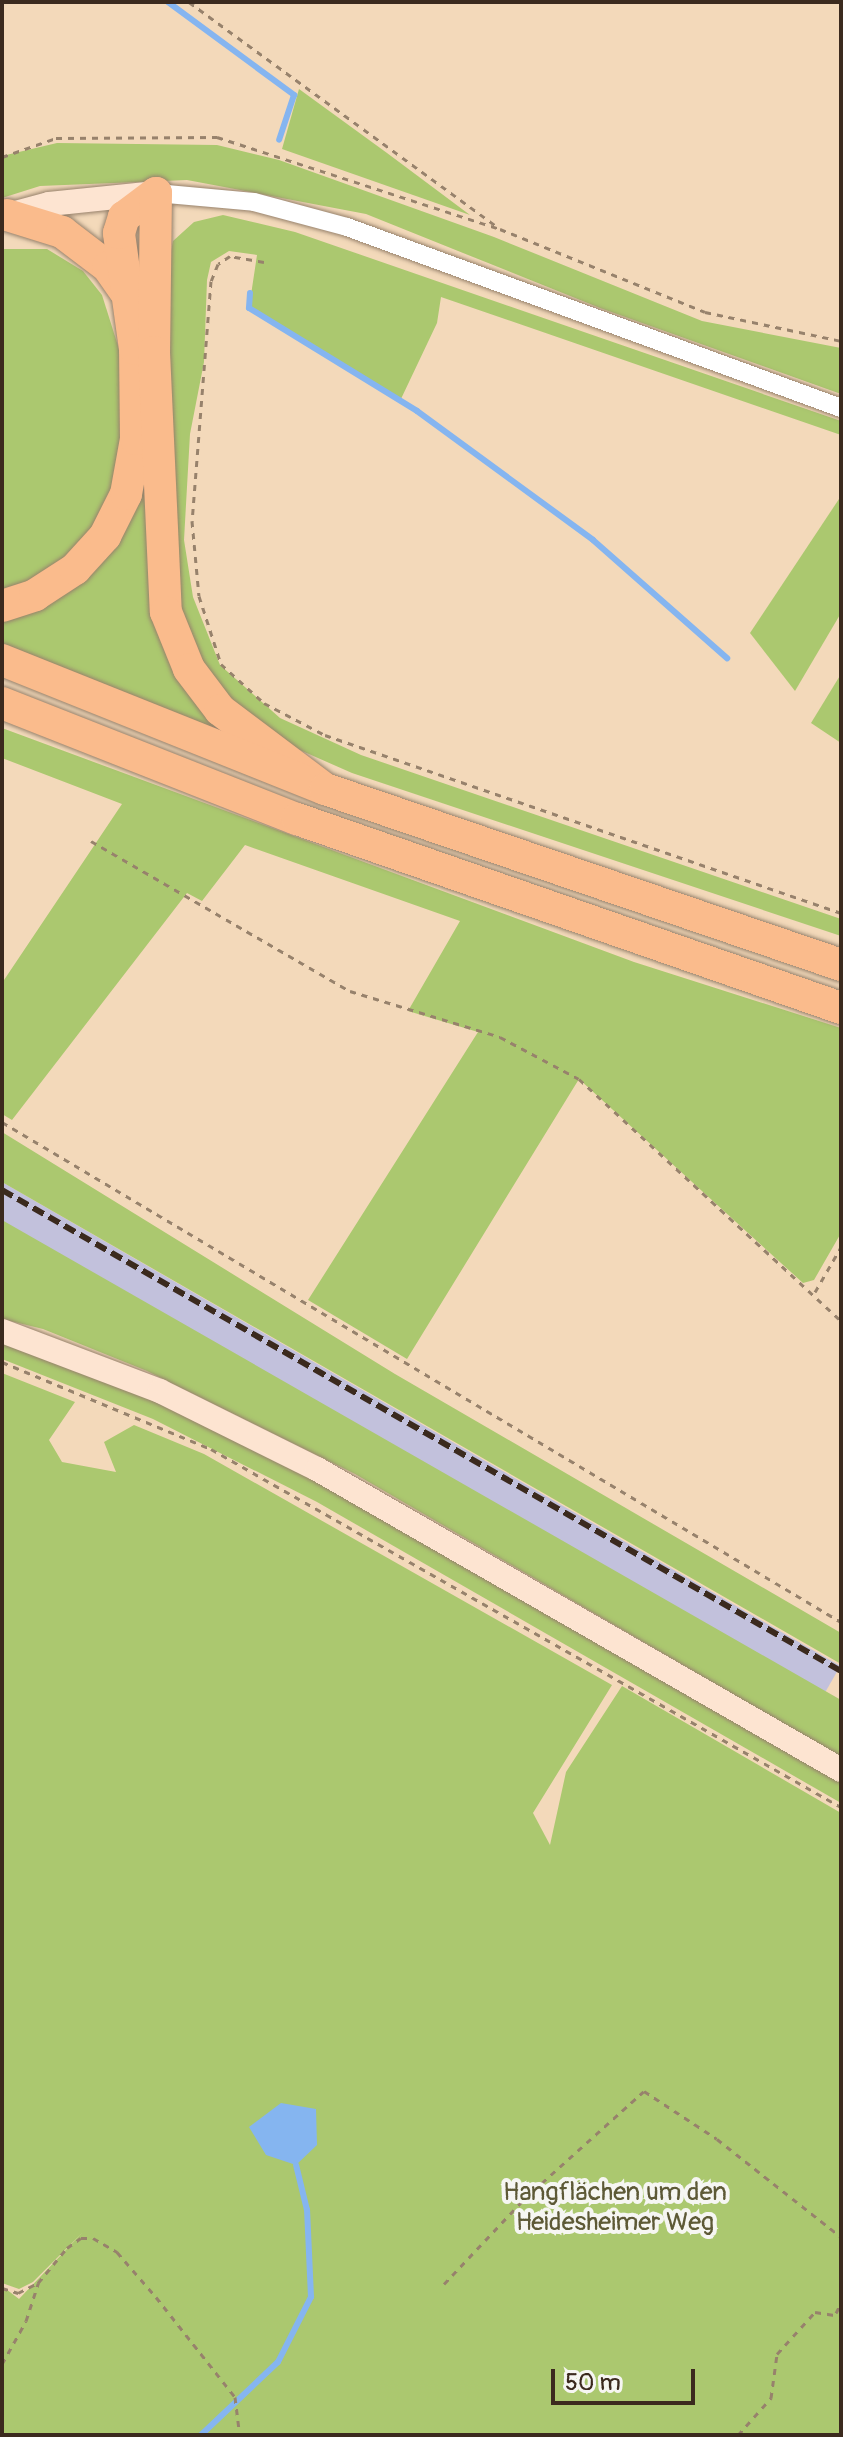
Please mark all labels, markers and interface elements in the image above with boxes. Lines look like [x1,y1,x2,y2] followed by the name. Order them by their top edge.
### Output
[503,2177,727,2238] park label: Hangflächen um den Heidesheimer Weg
[555,2353,699,2403] scale bar
[565,2368,621,2397] text: 50 m

